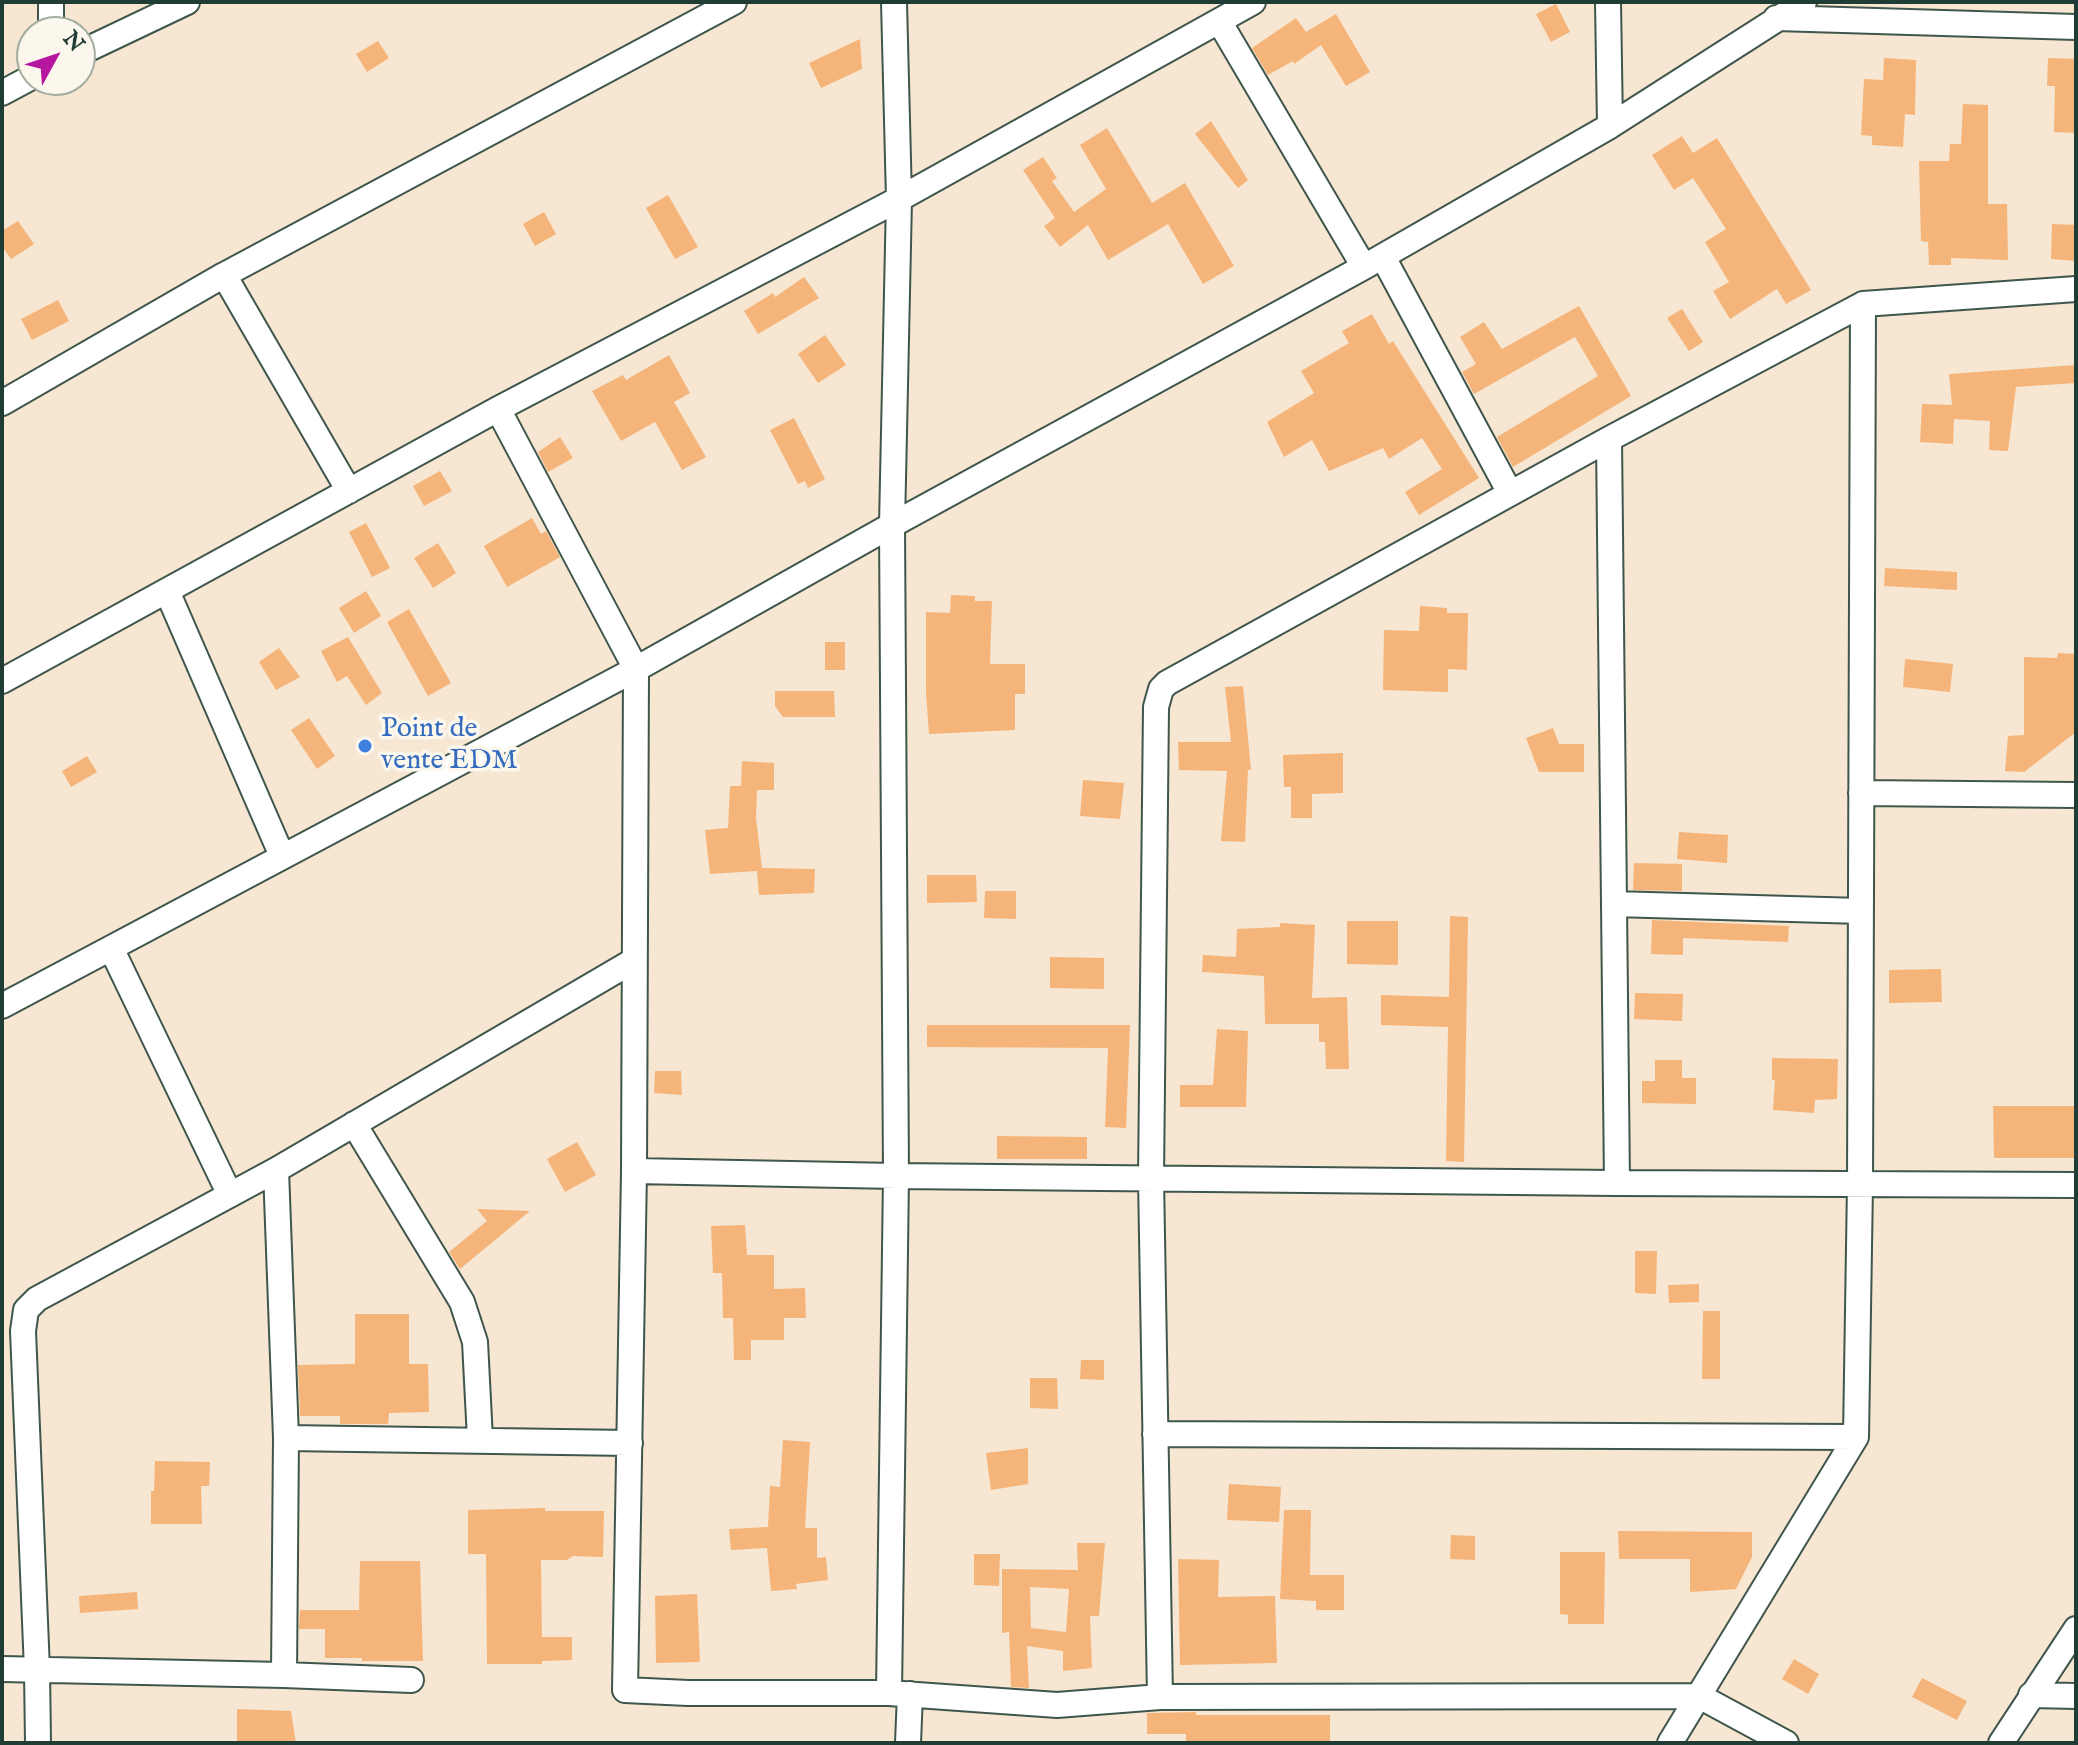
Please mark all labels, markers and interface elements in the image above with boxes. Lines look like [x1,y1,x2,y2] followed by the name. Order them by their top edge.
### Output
[16,16,96,96] north arrow
[56,26,90,58] text: N
[381,713,518,779] place label: Point de vente EDM
[356,737,374,755] marker: Point de vente EDM

